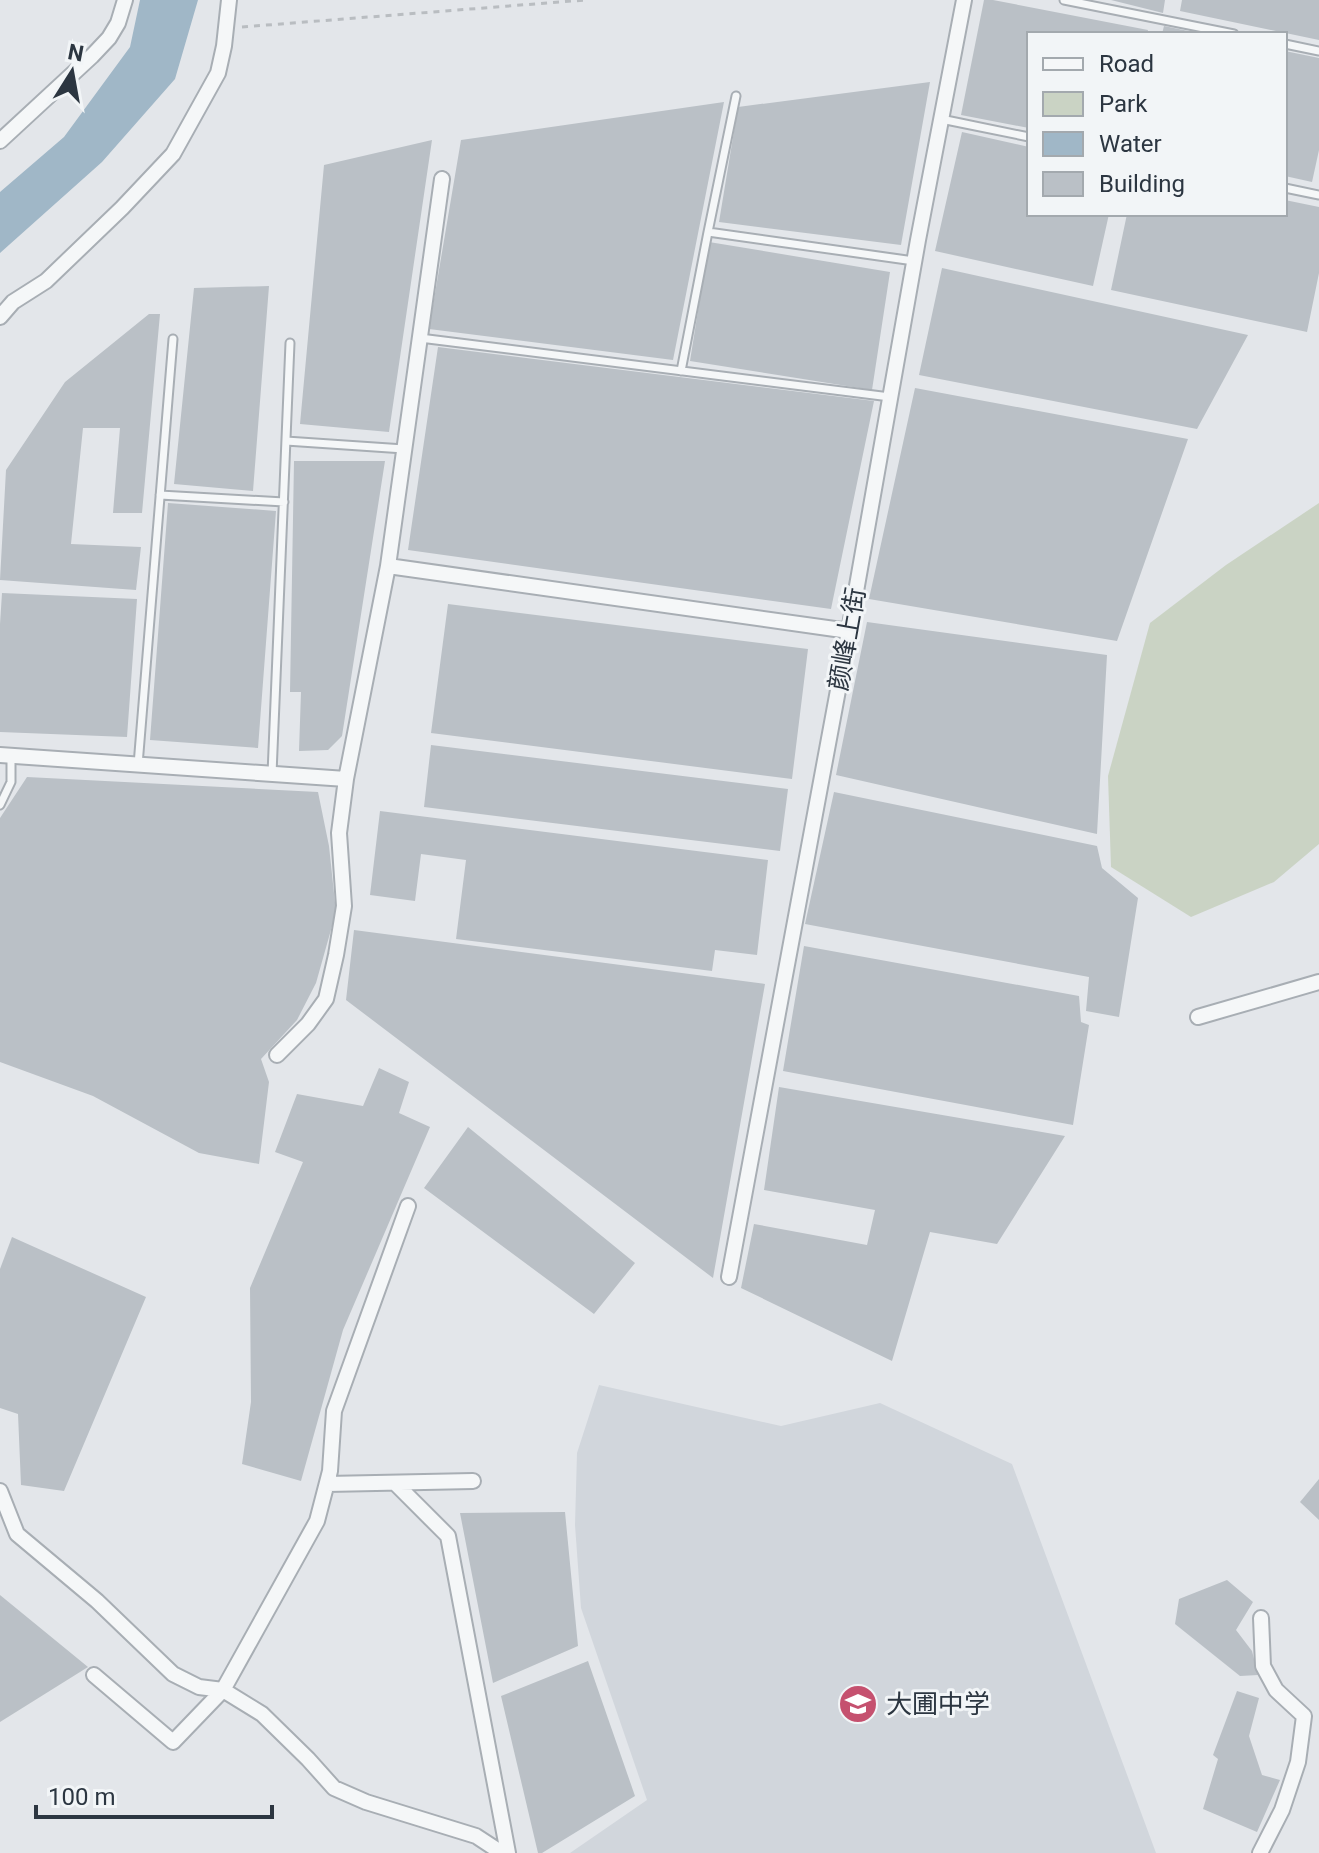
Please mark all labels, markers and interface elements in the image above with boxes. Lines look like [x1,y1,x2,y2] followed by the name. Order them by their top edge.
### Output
[32,32,112,112] north arrow
[1027,32,1287,216] legend
[66,39,86,67] text: N
[1099,50,1154,78] text: Road
[1099,90,1148,118] text: Park
[1099,130,1162,158] text: Water
[1099,170,1185,198] text: Building
[823,585,871,693] street label: 颜峰上街
[837,1683,879,1725] school or university icon: 大圃中学
[886,1689,990,1719] place label: 大圃中学
[36,1769,272,1819] scale bar
[48,1783,115,1811] text: 100 m

